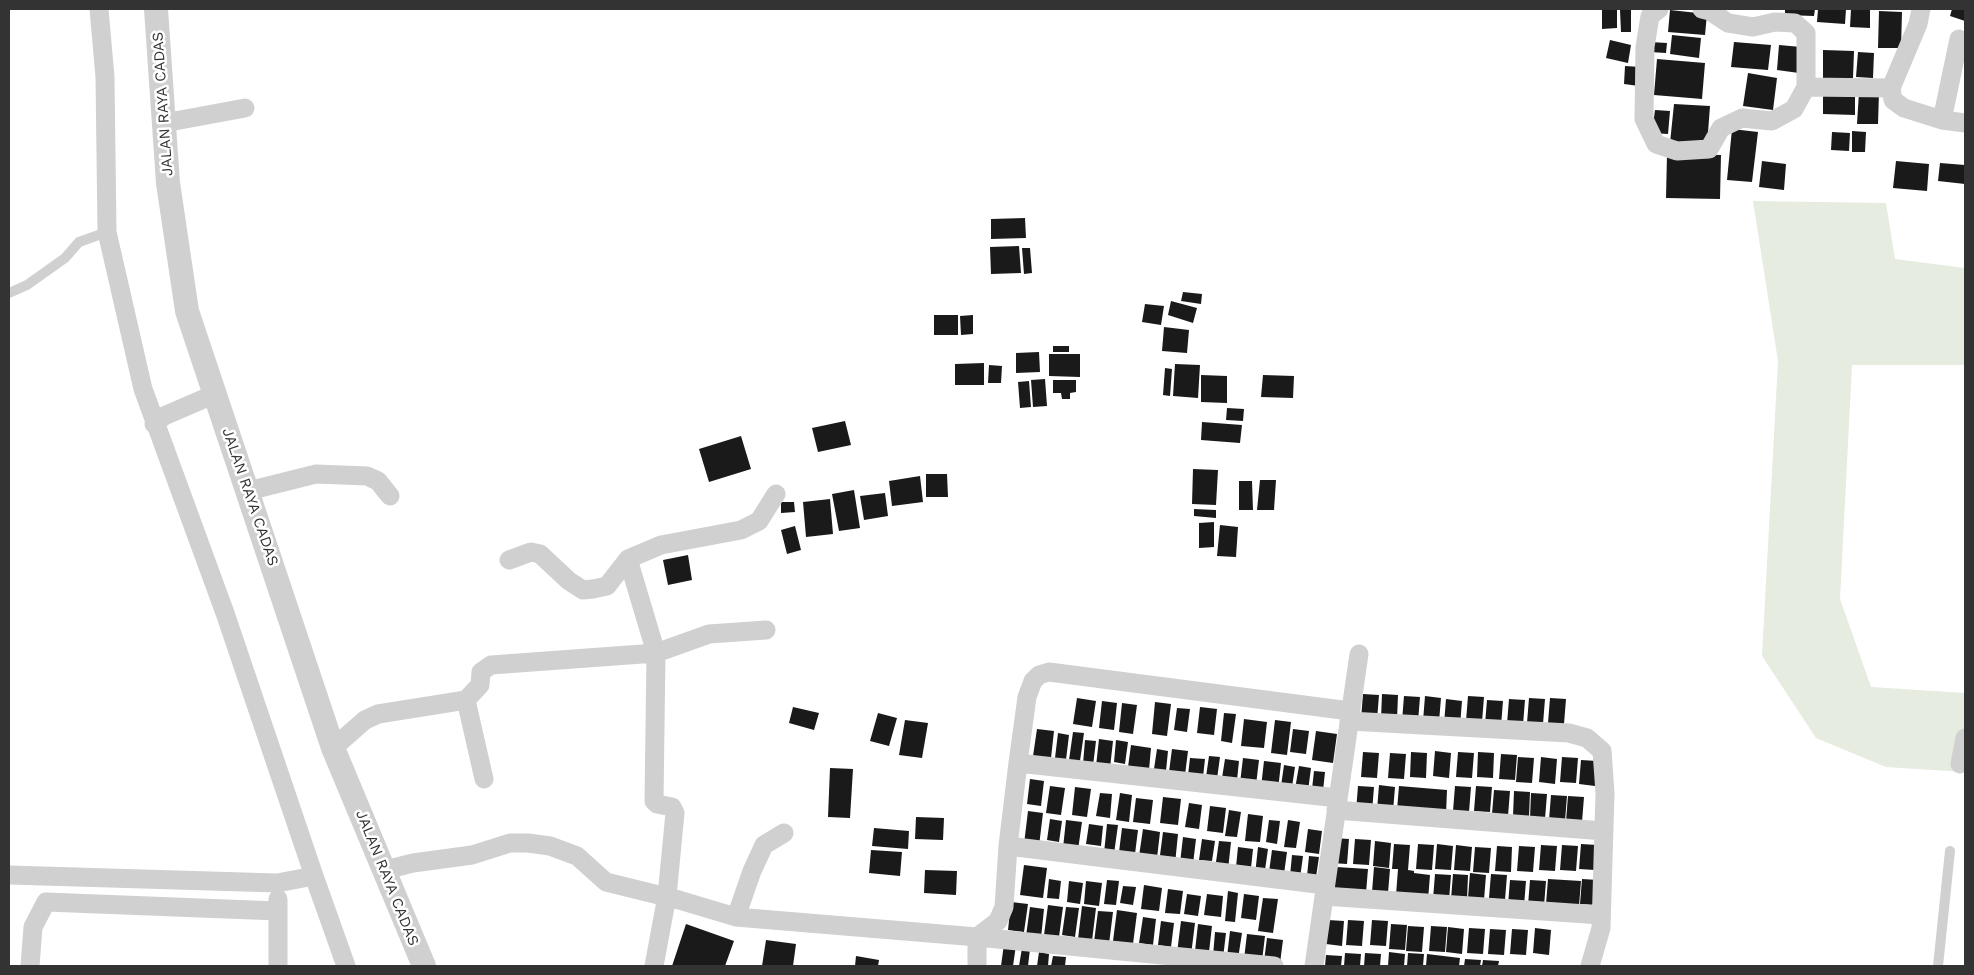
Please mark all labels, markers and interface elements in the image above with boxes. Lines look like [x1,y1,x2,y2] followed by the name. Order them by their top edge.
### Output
[149,31,177,177] street label: JALAN RAYA CADAS
[218,426,282,568] street label: JALAN RAYA CADAS
[352,808,422,948] street label: JALAN RAYA CADAS

